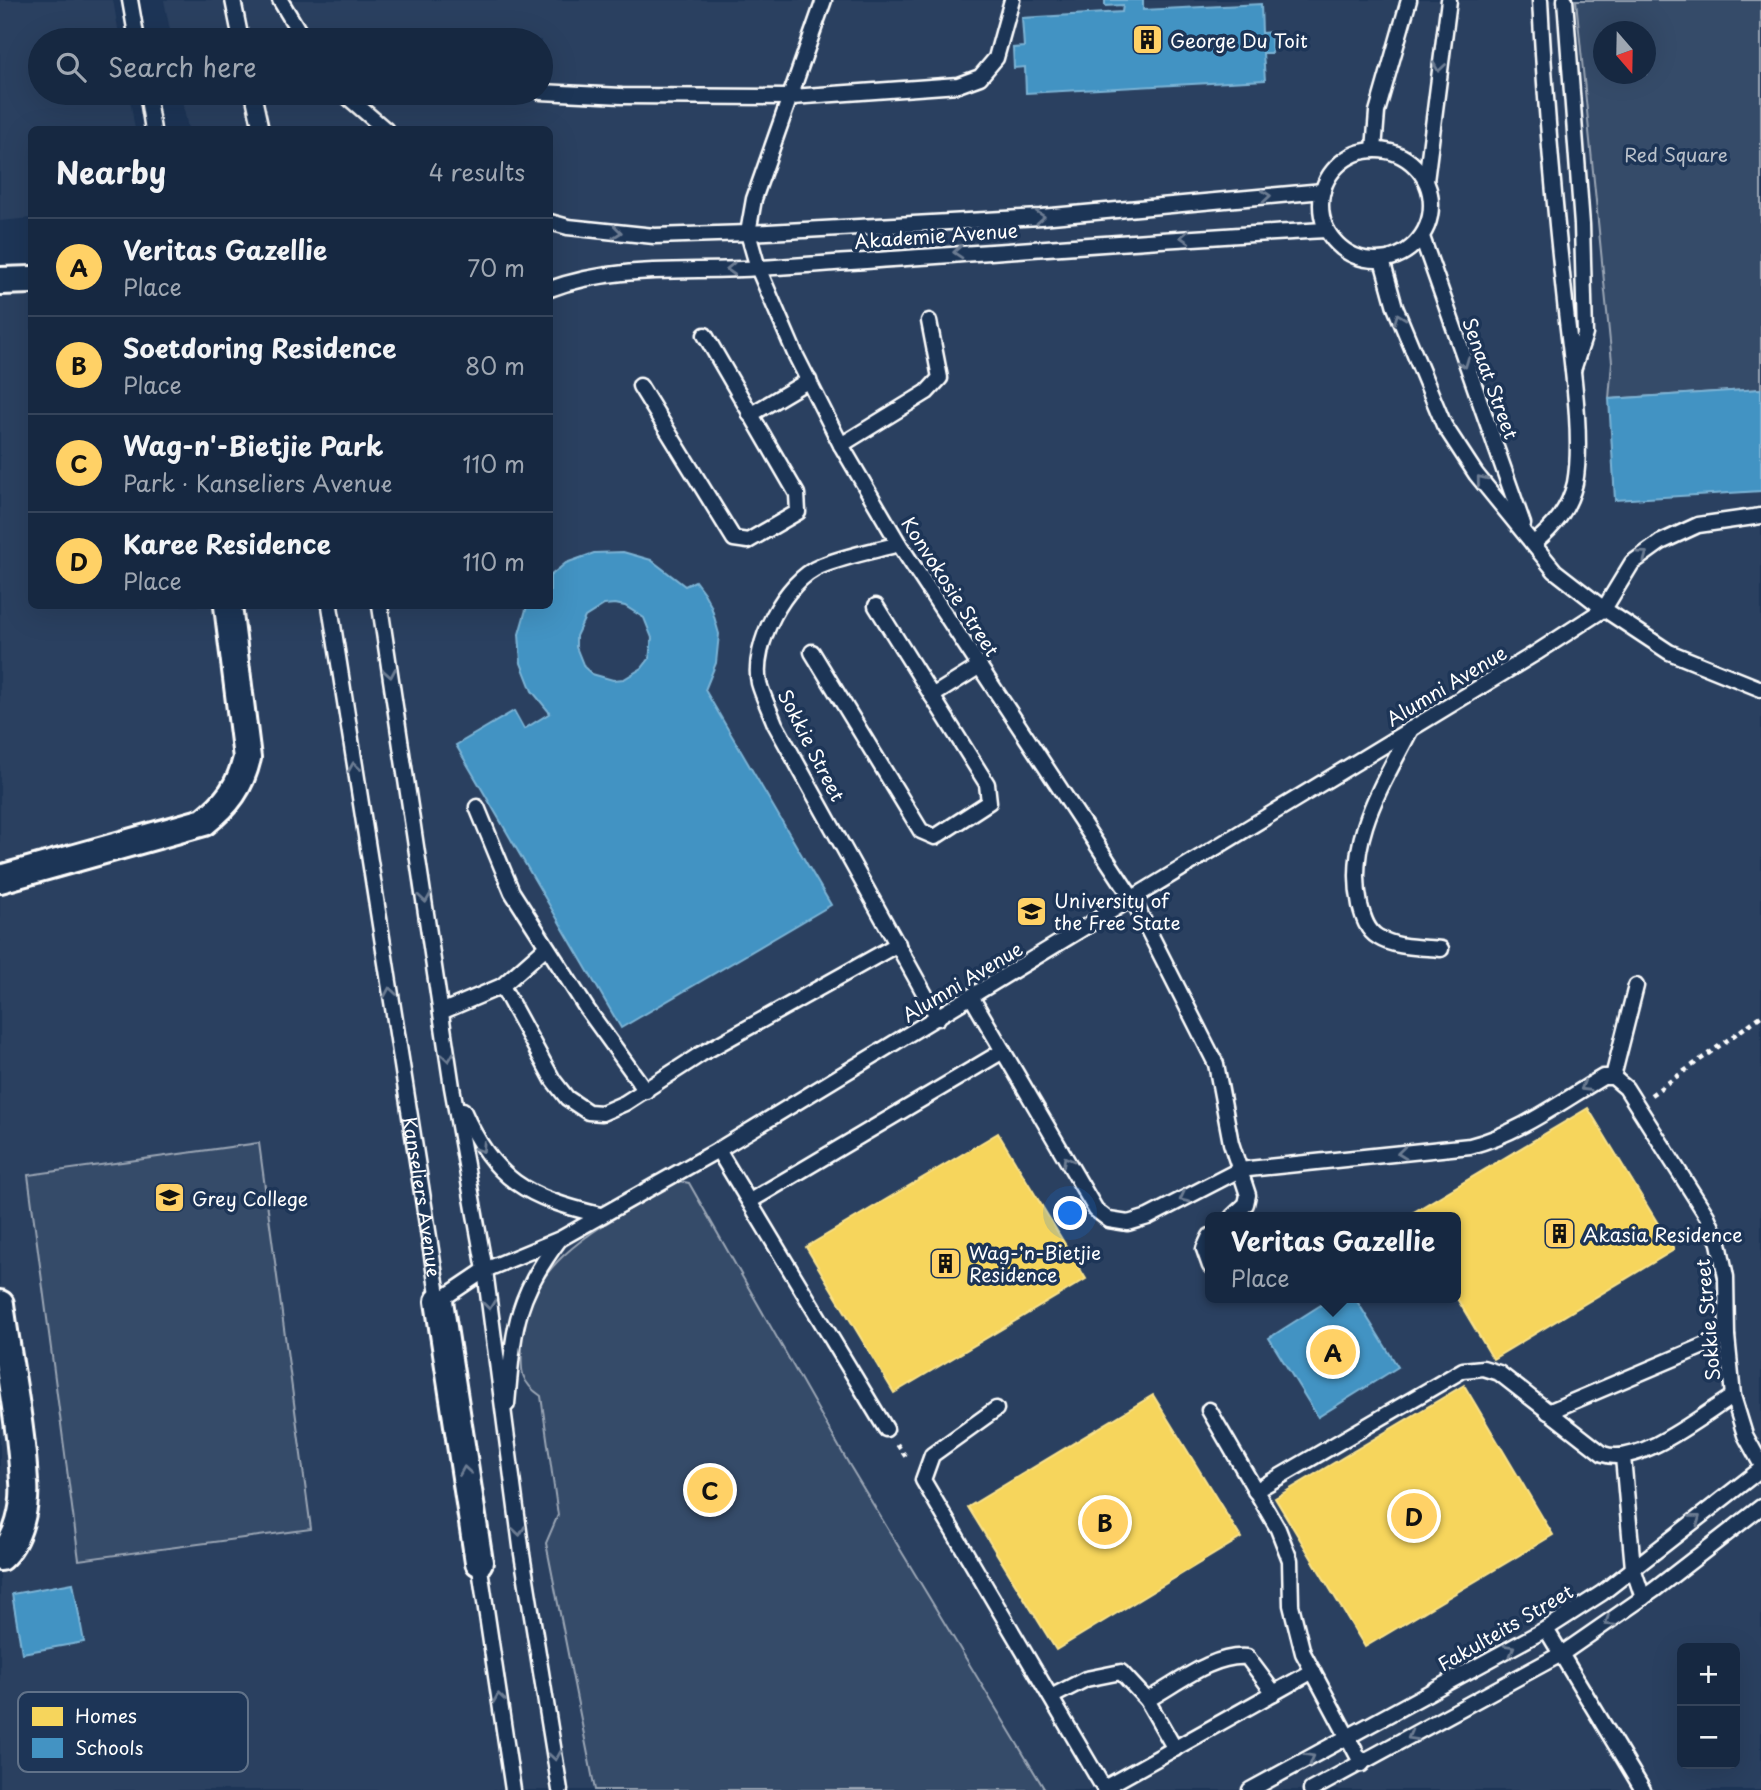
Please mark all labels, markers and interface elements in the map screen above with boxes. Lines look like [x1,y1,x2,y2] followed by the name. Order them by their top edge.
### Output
[1593,21,1656,84] north arrow
[1130,23,1164,57] building icon: George Du Toit
[1170,26,1308,54] place label: George Du Toit
[28,28,553,105] search box
[108,47,257,86] text: Search here
[52,48,90,86] icon: search
[1431,62,1446,73] one-way arrow
[1624,140,1728,168] park label: Red Square
[56,149,166,194] text: Nearby
[429,154,525,189] text: 4 results
[1261,189,1272,204] one-way arrow
[1034,210,1045,225] one-way arrow
[853,215,1019,255] street label: Akademie Avenue
[612,224,623,239] one-way arrow
[1179,229,1190,244] one-way arrow
[123,230,327,269] text: Veritas Gazellie
[952,244,963,259] one-way arrow
[70,250,88,285] text: A
[467,250,525,285] text: 70 m
[725,261,736,277] one-way arrow
[123,269,182,304] text: Place
[1393,312,1407,324] one-way arrow
[1456,313,1526,443] street label: Senaat Street
[123,328,396,367] text: Soetdoring Residence
[71,348,87,383] text: B
[465,348,525,383] text: 80 m
[1456,357,1470,369] one-way arrow
[123,367,182,402] text: Place
[123,426,383,465] text: Wag-n'-Bietjie Park
[70,446,88,481] text: C
[463,446,525,481] text: 110 m
[123,465,393,500] text: Park · Kanseliers Avenue
[1477,475,1490,487] one-way arrow
[895,511,1007,661] street label: Konvokosie Street
[123,524,331,563] text: Karee Residence
[70,544,88,579] text: D
[463,544,525,579] text: 110 m
[1635,551,1648,563] one-way arrow
[123,563,182,598] text: Place
[1380,638,1512,732] street label: Alumni Avenue
[382,667,397,679] one-way arrow
[772,684,852,806] street label: Sokkie Street
[347,761,362,773] one-way arrow
[1054,886,1181,936] place label: University of the Free State
[417,892,432,904] one-way arrow
[1014,894,1048,928] school or university icon: University of the Free State
[896,934,1028,1028] street label: Alumni Avenue
[382,986,397,998] one-way arrow
[440,1051,455,1063] one-way arrow
[1580,1079,1593,1092] one-way arrow
[396,1115,449,1279] street label: Kanseliers Avenue
[473,1140,486,1153] one-way arrow
[1397,1146,1408,1161] one-way arrow
[1062,1156,1075,1168] one-way arrow
[152,1181,186,1215] school or university icon: Grey College
[192,1184,308,1212] place label: Grey College
[1179,1190,1191,1203] one-way arrow
[1053,1196,1087,1230] your location
[1205,1212,1461,1303] popup
[1543,1217,1577,1251] building icon: Akasia Residence
[1583,1220,1743,1248] place label: Akasia Residence
[1231,1221,1435,1260] text: Veritas Gazellie
[969,1238,1101,1288] place label: Wag-'n-Bietjie Residence
[929,1246,963,1280] building icon: Wag-'n-Bietjie Residence
[1688,1257,1726,1382] street label: Sokkie Street
[1231,1260,1290,1295] text: Place
[482,1300,497,1311] one-way arrow
[1310,1326,1356,1378] pin: A
[687,1464,733,1516] pin: C
[458,1465,473,1477] one-way arrow
[1391,1490,1437,1542] pin: D
[1082,1496,1128,1548] pin: B
[1689,1515,1701,1528] one-way arrow
[511,1525,526,1537] one-way arrow
[1432,1577,1578,1677] street label: Fakulteits Street
[1603,1613,1616,1626] one-way arrow
[1677,1643,1740,1769] map controls
[1677,1643,1740,1706] button: +
[1503,1644,1515,1657] one-way arrow
[18,1692,248,1772] legend
[492,1692,507,1704] one-way arrow
[75,1701,137,1729] text: Homes
[1677,1706,1740,1769] button: −
[1407,1728,1420,1741] one-way arrow
[75,1733,143,1761] text: Schools
[547,1750,562,1762] one-way arrow
[1303,1753,1316,1766] one-way arrow

